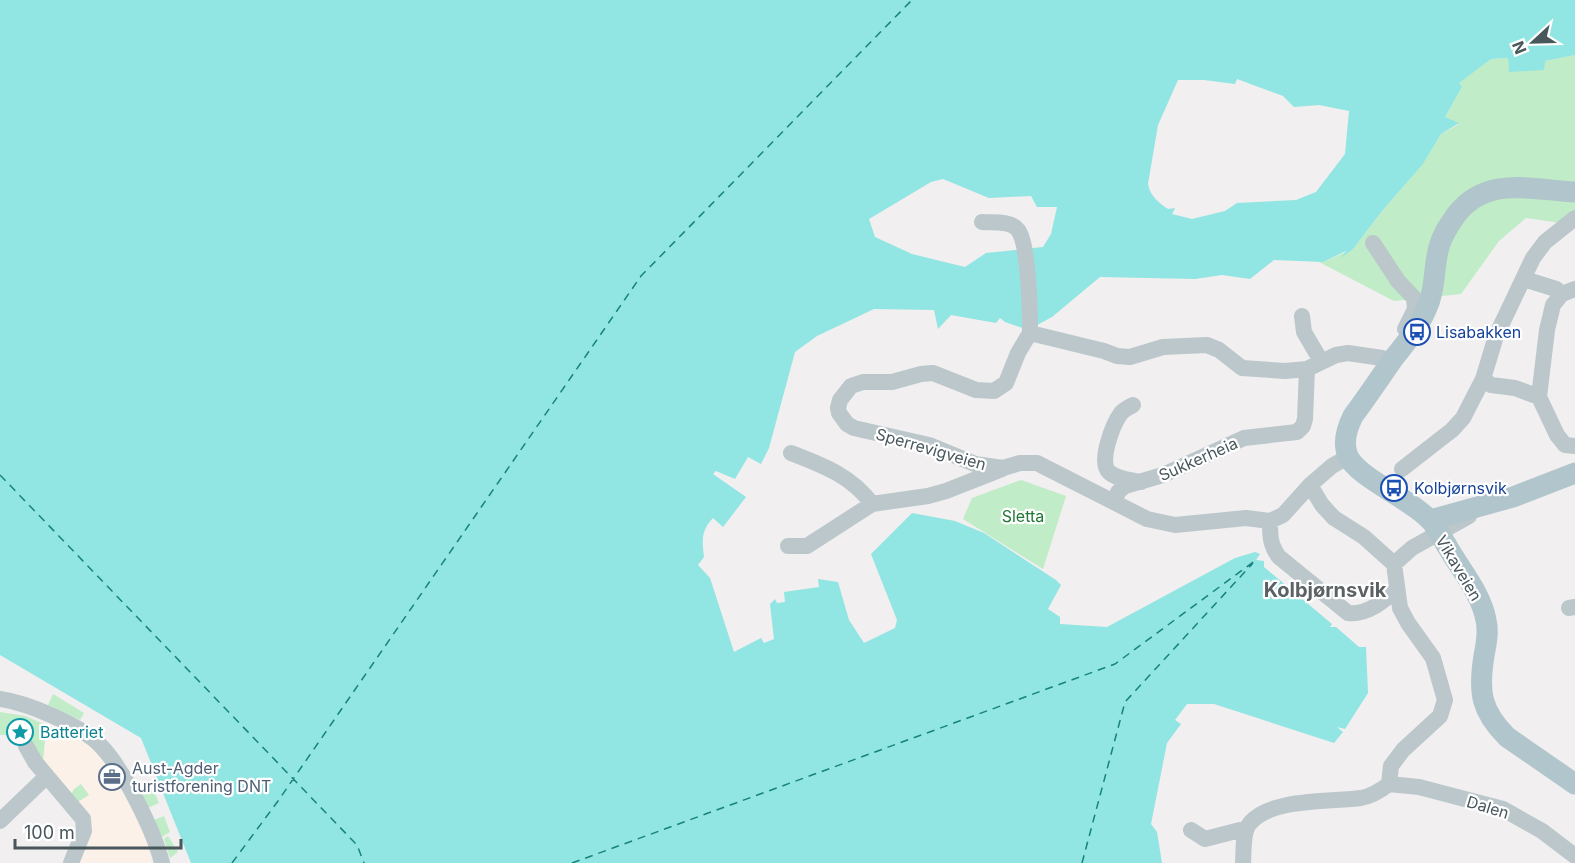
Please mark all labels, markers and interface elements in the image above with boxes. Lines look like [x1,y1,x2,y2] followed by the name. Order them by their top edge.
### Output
[1503,12,1563,72] north arrow
[1508,38,1531,57] text: N
[1402,317,1432,347] bus stop icon: Lisabakken
[1436,322,1521,342] place label: Lisabakken
[874,424,988,474] street label: Sperrevigveien
[1155,433,1241,485] street label: Sukkerheia
[1379,473,1409,503] bus stop icon: Kolbjørnsvik
[1414,478,1507,498] place label: Kolbjørnsvik
[1002,506,1044,526] park label: Sletta
[1432,532,1486,604] street label: Vikaveien
[1264,578,1387,602] district label: Kolbjørnsvik
[5,717,35,747] place icon: Batteriet
[40,722,103,742] place label: Batteriet
[132,758,271,796] place label: Aust-Agder turistforening DNT
[97,762,127,792] office icon: Aust-Agder turistforening DNT
[1464,791,1512,823] street label: Dalen
[15,812,182,850] scale bar
[24,822,75,843] text: 100 m

